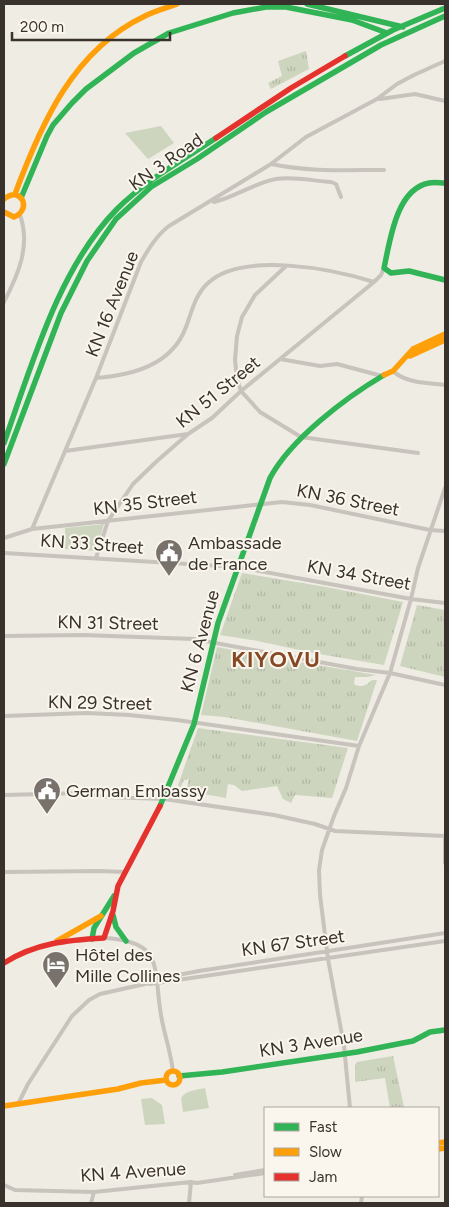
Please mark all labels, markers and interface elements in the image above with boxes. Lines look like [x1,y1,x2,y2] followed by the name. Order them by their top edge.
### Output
[12,10,170,42] scale bar
[20,18,64,36] text: 200 m
[125,129,207,195] street label: KN 3 Road
[81,248,143,360] street label: KN 16 Avenue
[171,351,265,433] street label: KN 51 Street
[295,479,401,521] street label: KN 36 Street
[92,486,198,520] street label: KN 35 Street
[39,529,145,559] street label: KN 33 Street
[188,532,282,575] place label: Ambassade de France
[154,538,184,577] public building icon: Ambassade de France
[305,555,413,595] street label: KN 34 Street
[176,587,224,694] street label: KN 6 Avenue
[57,611,159,635] street label: KN 31 Street
[231,646,321,673] district label: KIYOVU
[48,691,153,715] street label: KN 29 Street
[32,776,62,815] public building icon: German Embassy
[66,780,207,802] place label: German Embassy
[240,925,346,961] street label: KN 67 Street
[75,944,180,987] place label: Hôtel des Mille Collines
[41,950,71,989] hotel icon: Hôtel des Mille Collines
[258,1024,364,1062] street label: KN 3 Avenue
[264,1107,439,1197] legend
[309,1118,338,1136] text: Fast
[309,1143,342,1161] text: Slow
[79,1157,187,1187] street label: KN 4 Avenue
[309,1168,337,1186] text: Jam

